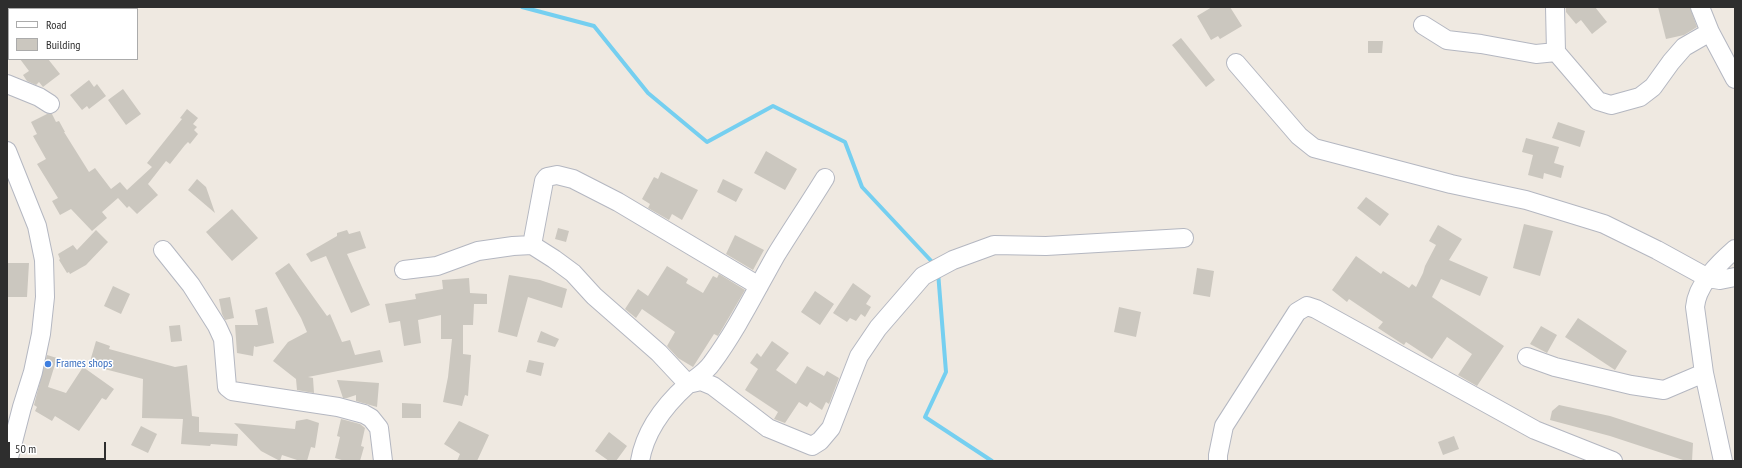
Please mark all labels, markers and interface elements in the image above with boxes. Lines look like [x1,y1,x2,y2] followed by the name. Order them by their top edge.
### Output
[8,8,138,60] legend
[46,17,66,32] text: Road
[46,37,81,52] text: Building
[56,357,112,371] place label: Frames shops
[43,359,53,369] marker: Frames shops
[10,434,108,460] scale bar
[15,441,36,456] text: 50 m

